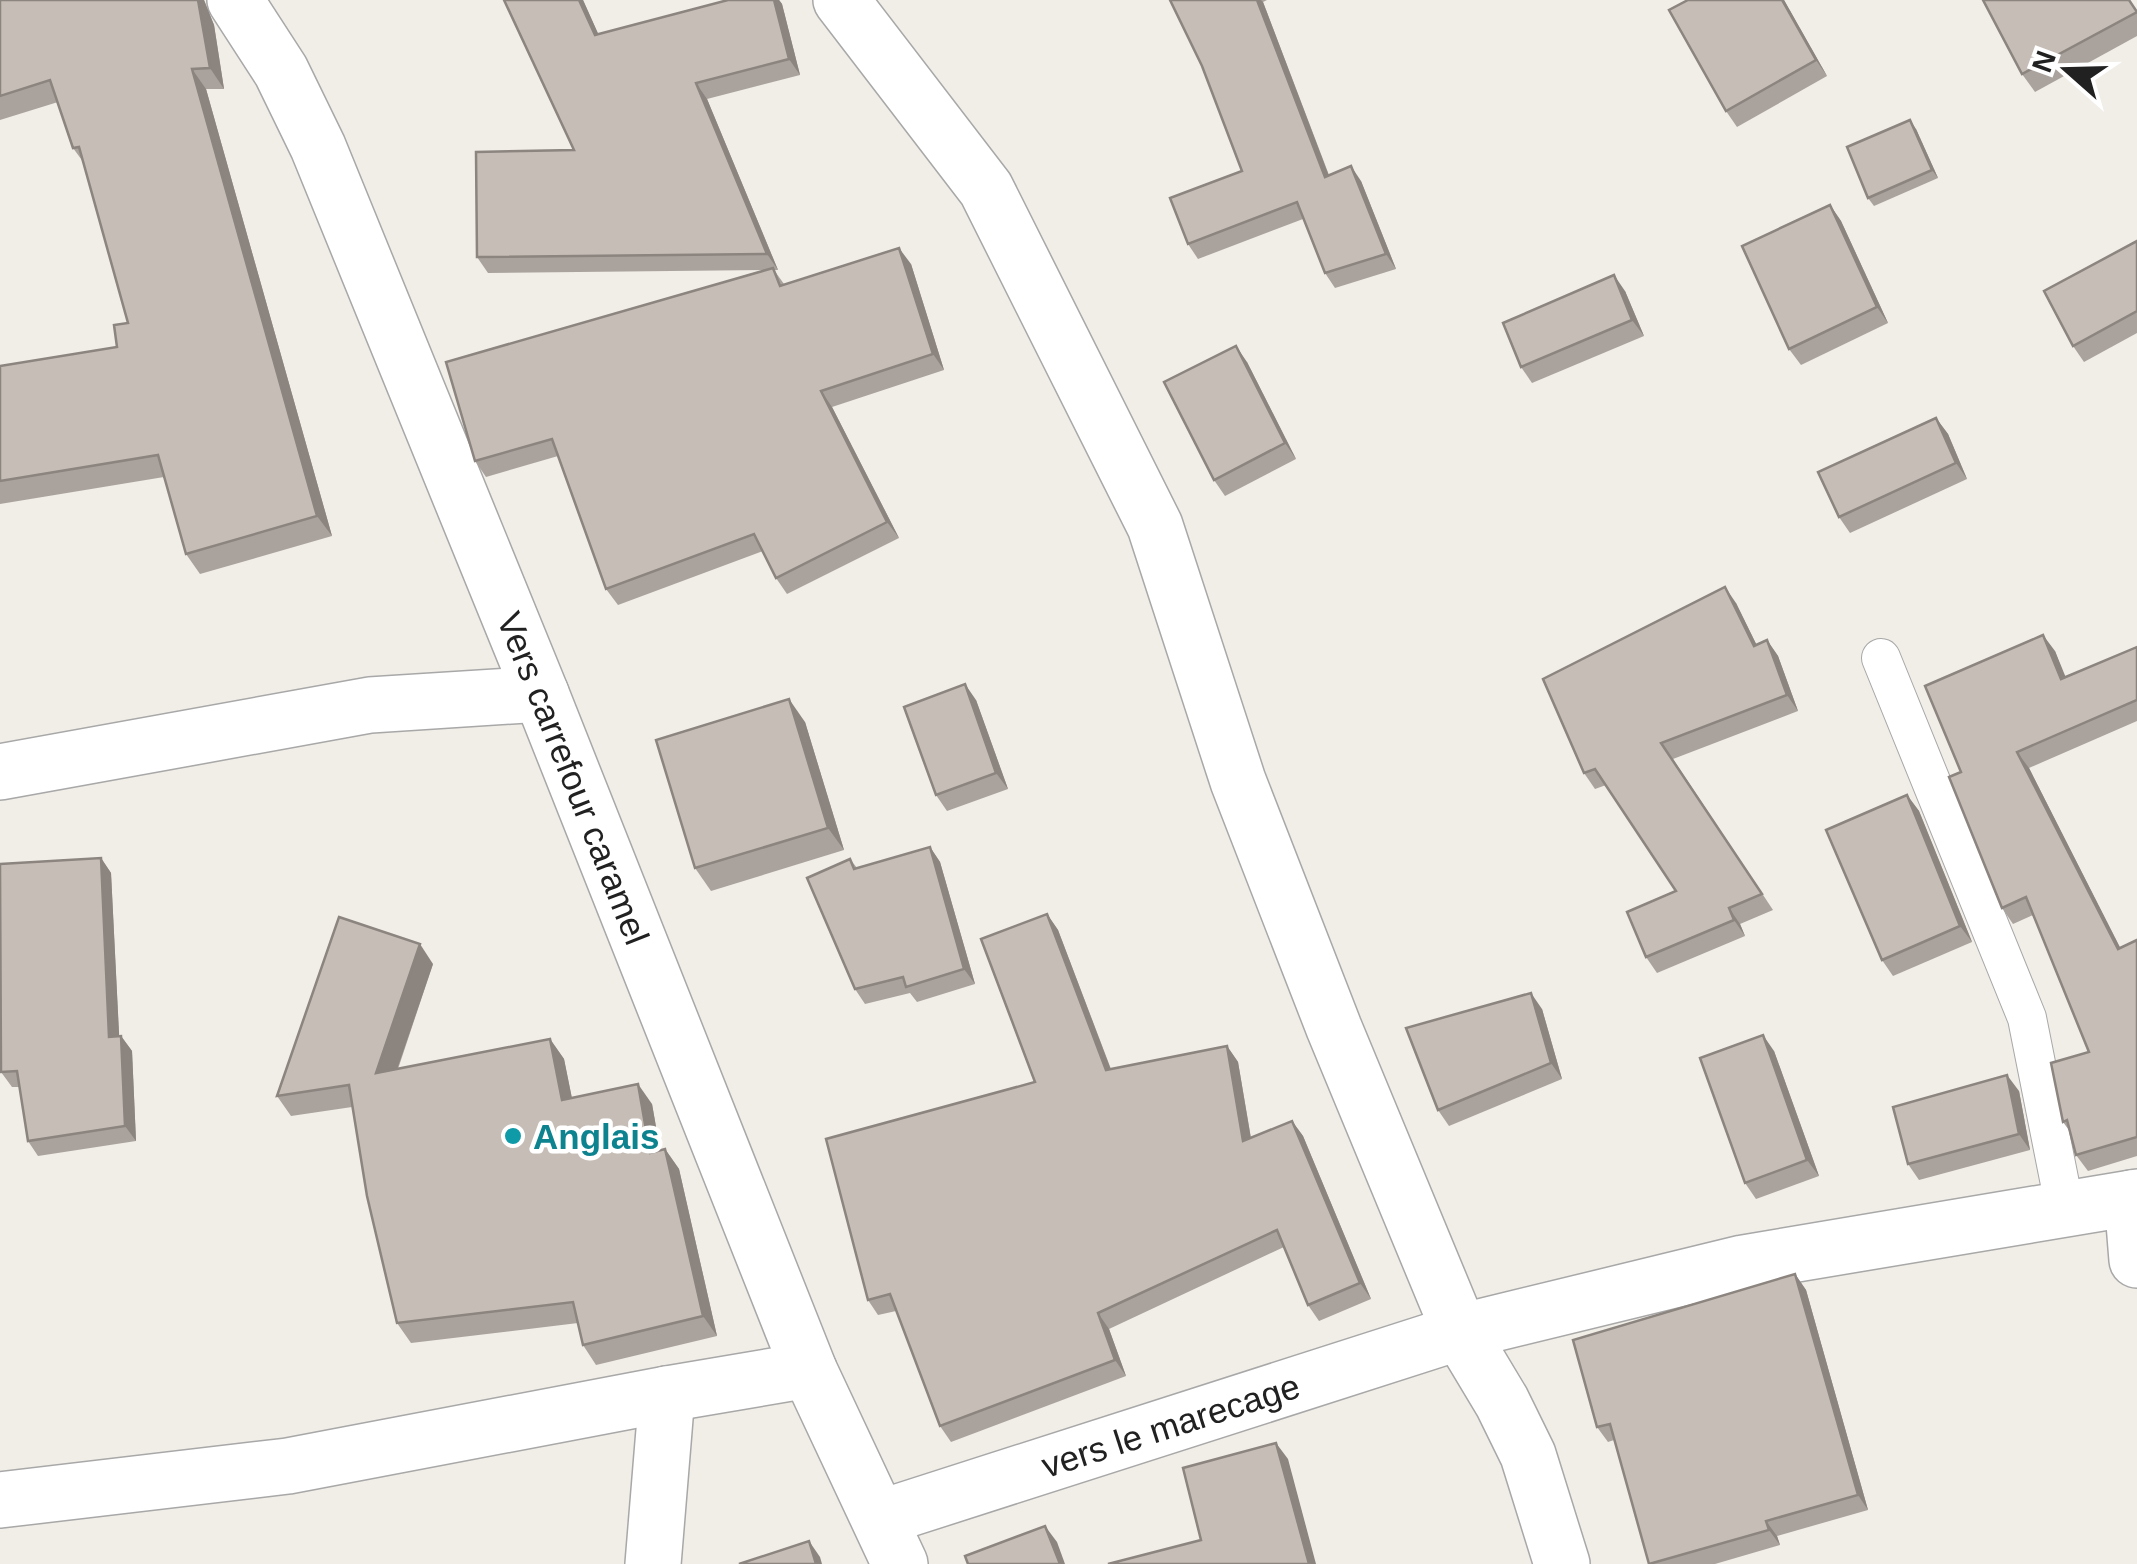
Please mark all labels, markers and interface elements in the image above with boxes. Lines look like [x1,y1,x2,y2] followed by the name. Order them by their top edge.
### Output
[2017,20,2117,120] north arrow
[2026,47,2062,76] text: N
[490,606,658,950] street label: Vers carrefour caramel
[533,1117,659,1156] place label: Anglais
[502,1125,524,1147] marker: Anglais
[1037,1365,1304,1484] street label: vers le marecage

